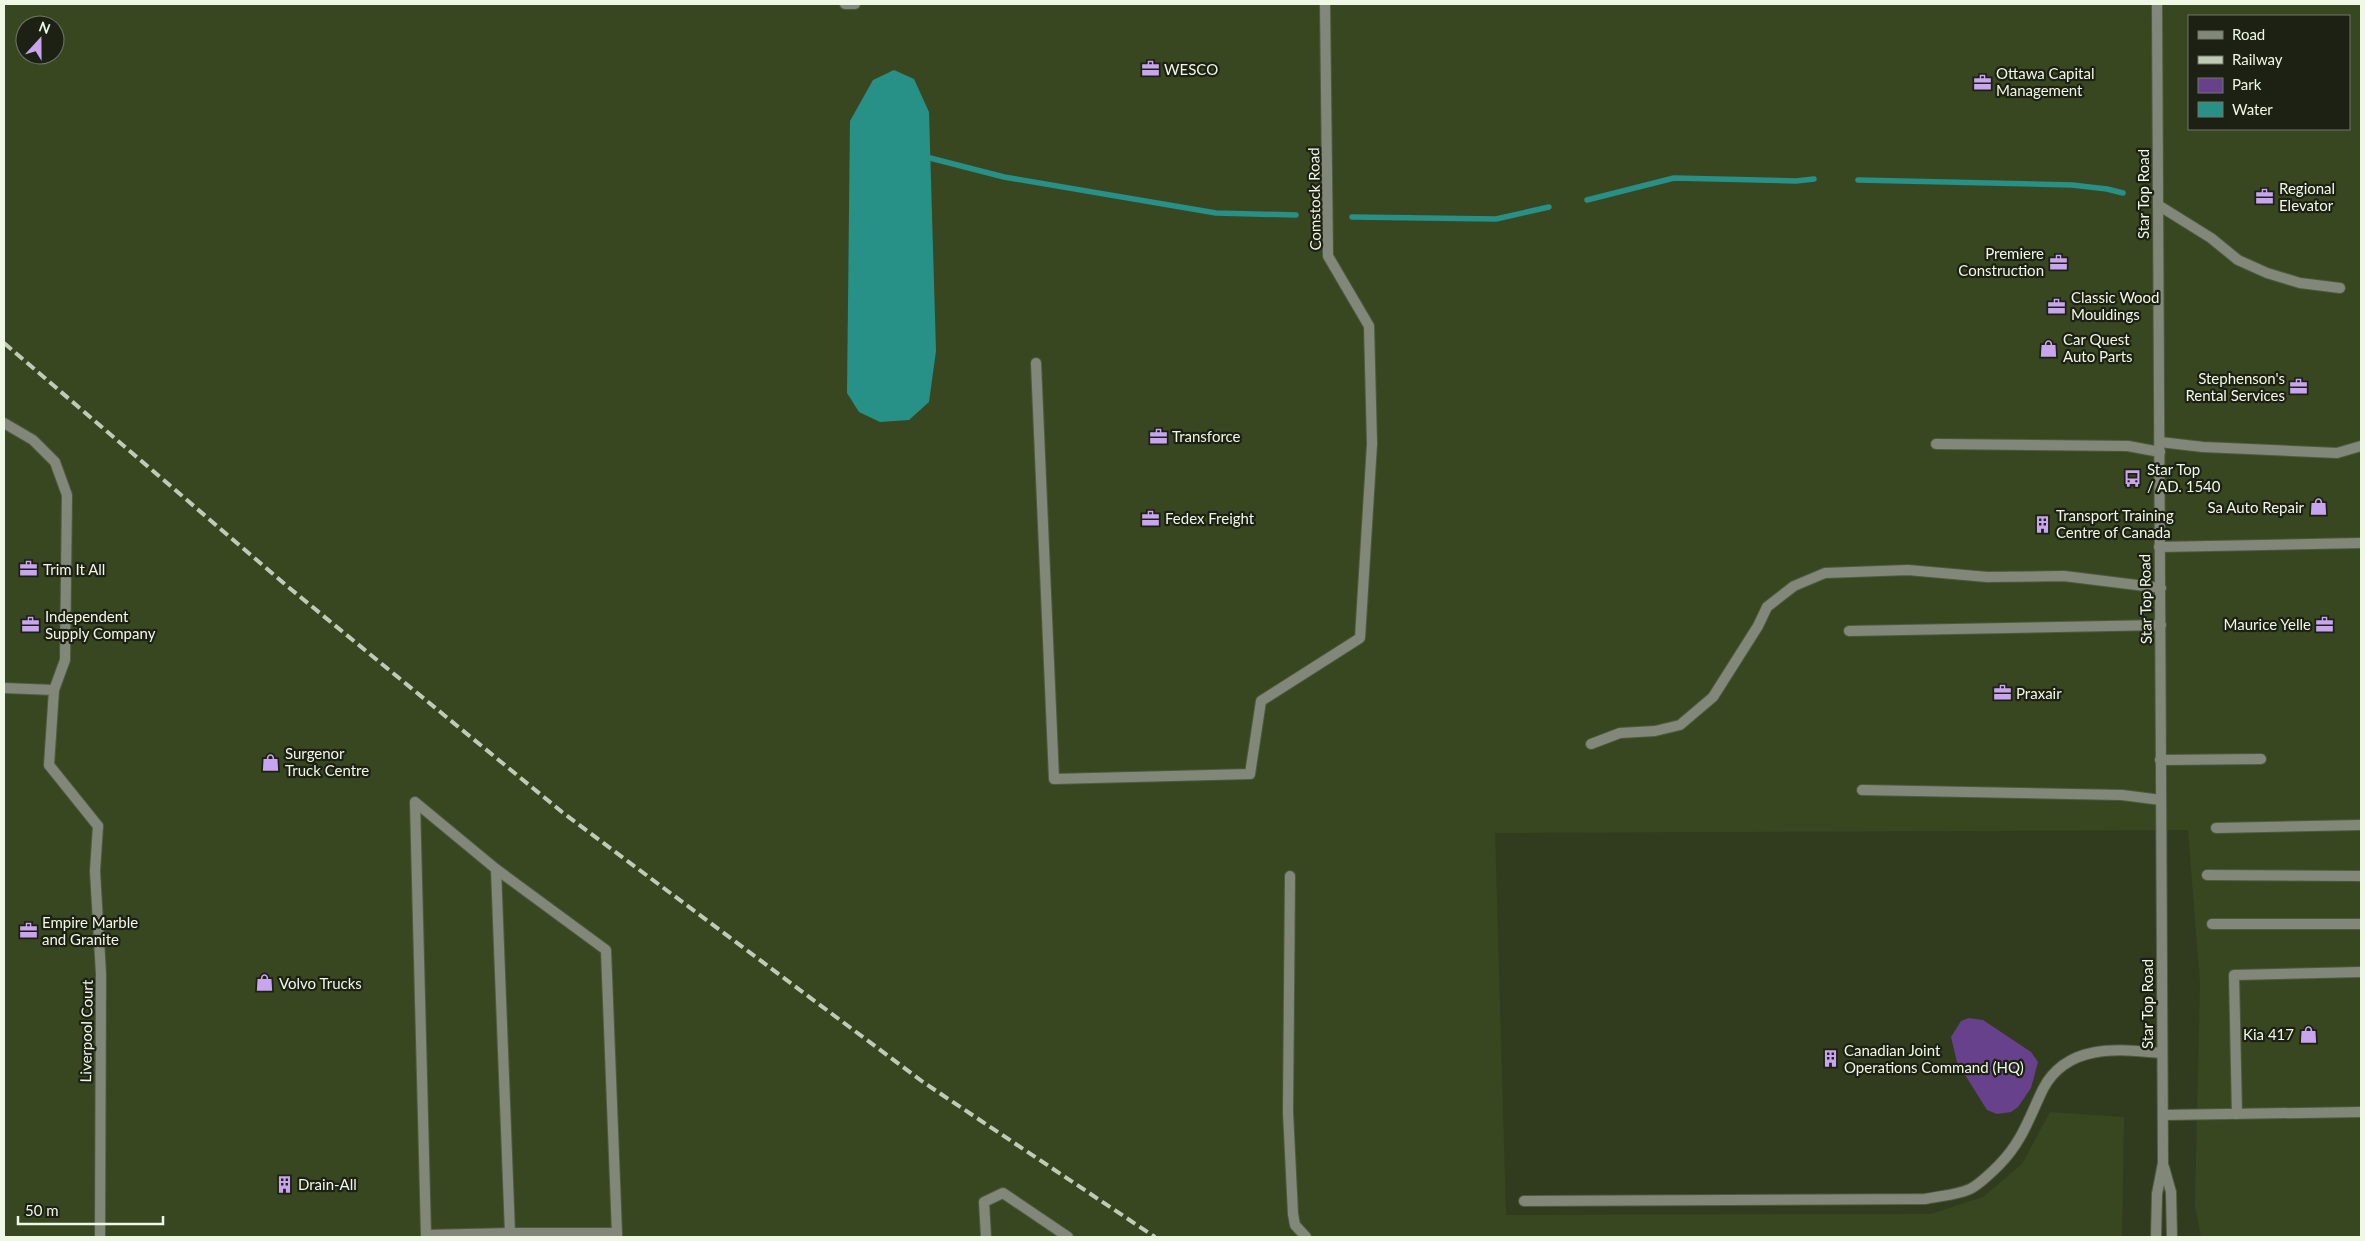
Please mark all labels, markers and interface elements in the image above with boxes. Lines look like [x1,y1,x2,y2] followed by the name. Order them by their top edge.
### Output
[15,15,65,65] north arrow
[2188,15,2350,130] legend
[37,18,53,37] text: N
[2232,25,2265,43] text: Road
[2232,50,2283,68] text: Railway
[1140,59,1160,79] office icon: WESCO
[1164,60,1218,78] place label: WESCO
[1996,64,2094,99] place label: Ottawa Capital Management
[1972,72,1992,92] office icon: Ottawa Capital Management
[2232,75,2262,93] text: Park
[2232,100,2273,118] text: Water
[1304,147,1324,251] street label: Comstock Road
[2134,149,2152,239] street label: Star Top Road
[2279,179,2335,214] place label: Regional Elevator
[2255,187,2275,207] office icon: Regional Elevator
[1958,244,2044,279] place label: Premiere Construction
[2048,252,2068,272] office icon: Premiere Construction
[2071,288,2160,323] place label: Classic Wood Mouldings
[2047,296,2067,316] office icon: Classic Wood Mouldings
[2063,330,2133,365] place label: Car Quest Auto Parts
[2039,338,2059,358] shop icon: Car Quest Auto Parts
[2185,369,2285,404] place label: Stephenson's Rental Services
[2289,377,2309,397] office icon: Stephenson's Rental Services
[1148,426,1168,446] office icon: Transforce
[1172,427,1241,445] place label: Transforce
[2147,460,2221,495] place label: Star Top / AD. 1540
[2123,468,2143,488] bus stop icon: Star Top / AD. 1540
[2308,497,2328,517] shop icon: Sa Auto Repair
[2207,498,2305,516] place label: Sa Auto Repair
[2056,506,2174,541] place label: Transport Training Centre of Canada
[1141,508,1161,528] office icon: Fedex Freight
[1165,509,1255,527] place label: Fedex Freight
[2032,514,2052,534] building icon: Transport Training Centre of Canada
[2135,554,2155,644] street label: Star Top Road
[19,559,39,579] office icon: Trim It All
[43,560,105,578] place label: Trim It All
[45,607,156,642] place label: Independent Supply Company
[2315,614,2335,634] office icon: Maurice Yelle
[21,615,41,635] office icon: Independent Supply Company
[2224,615,2311,633] place label: Maurice Yelle
[1992,683,2012,703] office icon: Praxair
[2016,684,2062,702] place label: Praxair
[285,744,369,779] place label: Surgenor Truck Centre
[261,752,281,772] shop icon: Surgenor Truck Centre
[42,913,138,948] place label: Empire Marble and Granite
[18,921,38,941] office icon: Empire Marble and Granite
[2138,959,2156,1049] street label: Star Top Road
[255,973,275,993] shop icon: Volvo Trucks
[279,974,362,992] place label: Volvo Trucks
[76,979,96,1082] street label: Liverpool Court
[2298,1024,2318,1044] shop icon: Kia 417
[2243,1025,2294,1043] place label: Kia 417
[1844,1041,2024,1076] place label: Canadian Joint Operations Command (HQ)
[1820,1049,1840,1069] building icon: Canadian Joint Operations Command (HQ)
[274,1174,294,1194] building icon: Drain-All
[298,1175,357,1193] place label: Drain-All
[18,1194,162,1226] scale bar
[25,1201,59,1219] text: 50 m

